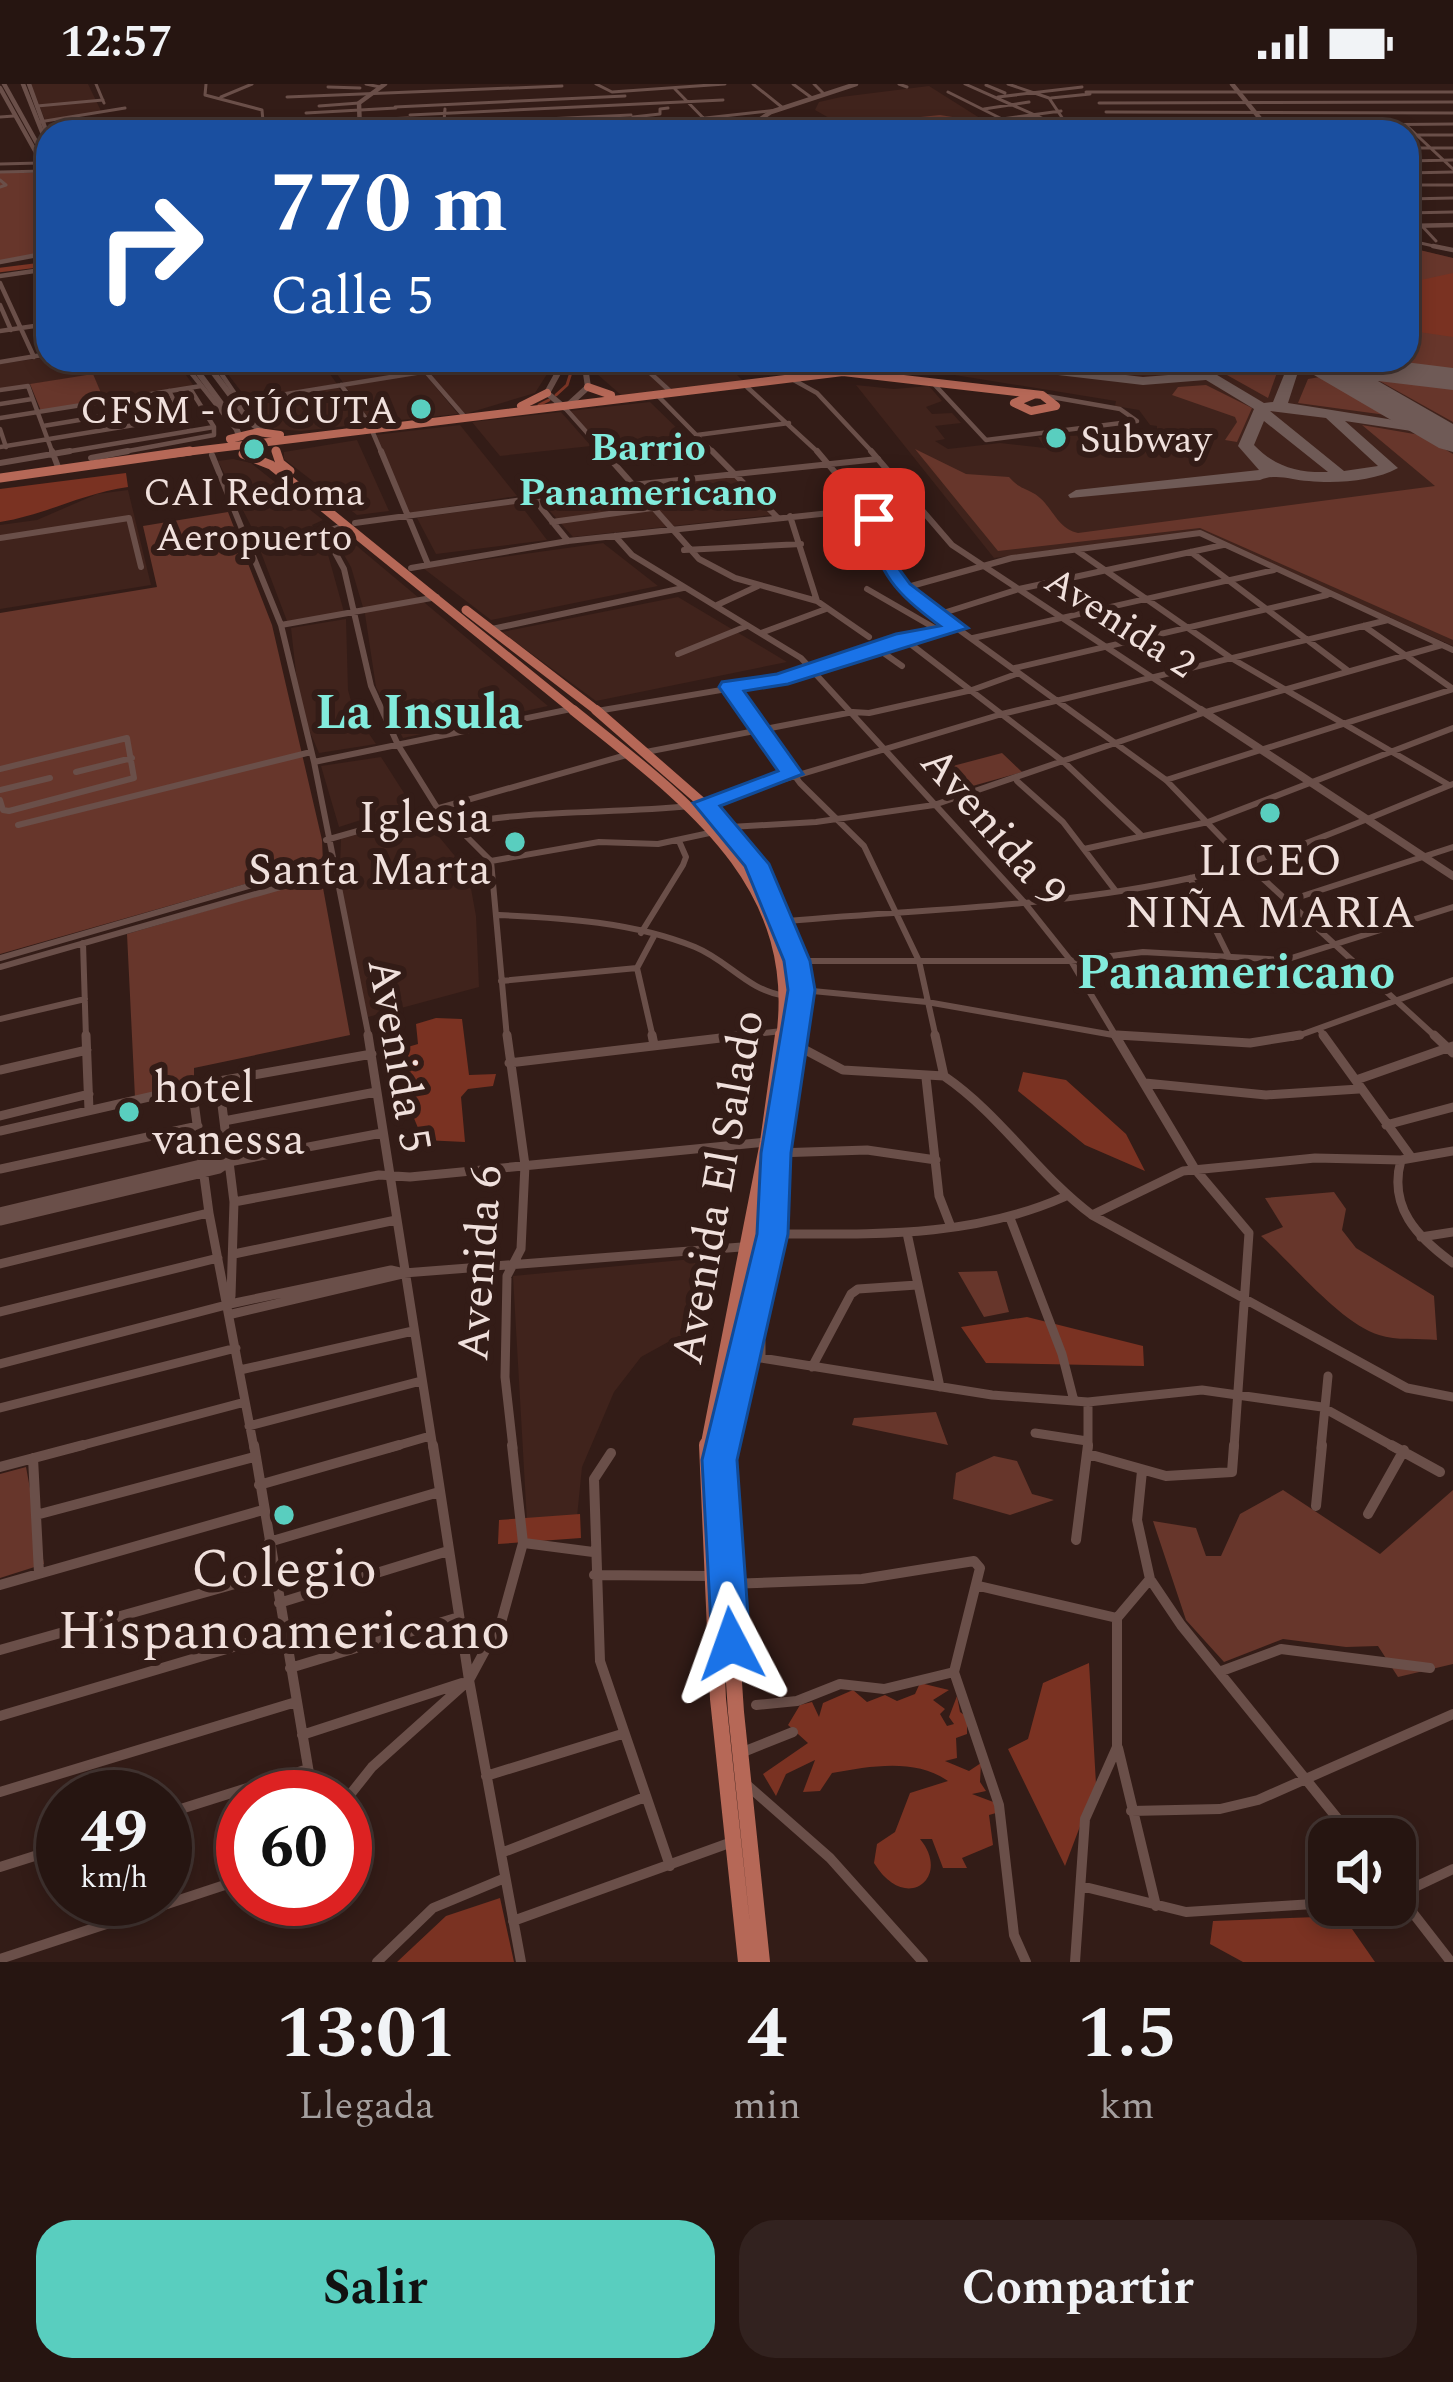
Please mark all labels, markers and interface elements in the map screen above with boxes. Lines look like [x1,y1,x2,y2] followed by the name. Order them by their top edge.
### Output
[60,8,173,77] text: 12:57
[270,141,508,269] text: 770 m
[72,168,228,324] icon: right
[270,256,434,338] text: Calle 5
[80,382,397,441] place label: CFSM - CÚCUTA
[408,396,434,422] marker: CFSM - CÚCUTA
[1080,411,1213,470] place label: Subway
[519,419,777,523] district label: Barrio Panamericano
[1043,425,1069,451] marker: Subway
[241,436,267,462] marker: CAI Redoma Aeropuerto
[143,464,365,568] place label: CAI Redoma Aeropuerto
[823,468,925,570] pin
[841,486,907,552] icon: arrive
[1032,552,1207,694] street label: Avenida 2
[315,677,523,750] district label: La Insula
[903,731,1084,924] street label: Avenida 9
[248,784,491,905] place label: Iglesia Santa Marta
[1257,800,1283,826] marker: LICEO NIÑA MARIA
[1125,827,1415,948] place label: LICEO NIÑA MARIA
[502,829,528,855] marker: Iglesia Santa Marta
[1077,937,1395,1010] district label: Panamericano
[348,953,450,1158] street label: Avenida 5
[653,1005,784,1370] street label: Avenida El Salado
[151,1054,305,1175] place label: hotel vanessa
[116,1099,142,1125] marker: hotel vanessa
[439,1163,522,1363] street label: Avenida 6
[271,1502,297,1528] marker: Colegio Hispanoamericano
[58,1529,510,1673] place label: Colegio Hispanoamericano
[668,1581,794,1707] position arrow
[216,1770,372,1926] speed limit sign: 60
[80,1787,148,1879] text: 49
[1308,1818,1416,1926] map controls
[1308,1818,1416,1926] button: sound
[80,1855,148,1901] text: km/h
[276,1980,457,2089] text: 13:01
[747,1980,787,2089] text: 4
[1077,1980,1177,2089] text: 1.5
[298,2077,434,2136] text: Llegada
[733,2077,801,2136] text: min
[1099,2077,1155,2136] text: km
[36,2220,715,2358] button: Salir
[739,2220,1417,2358] button: Compartir

